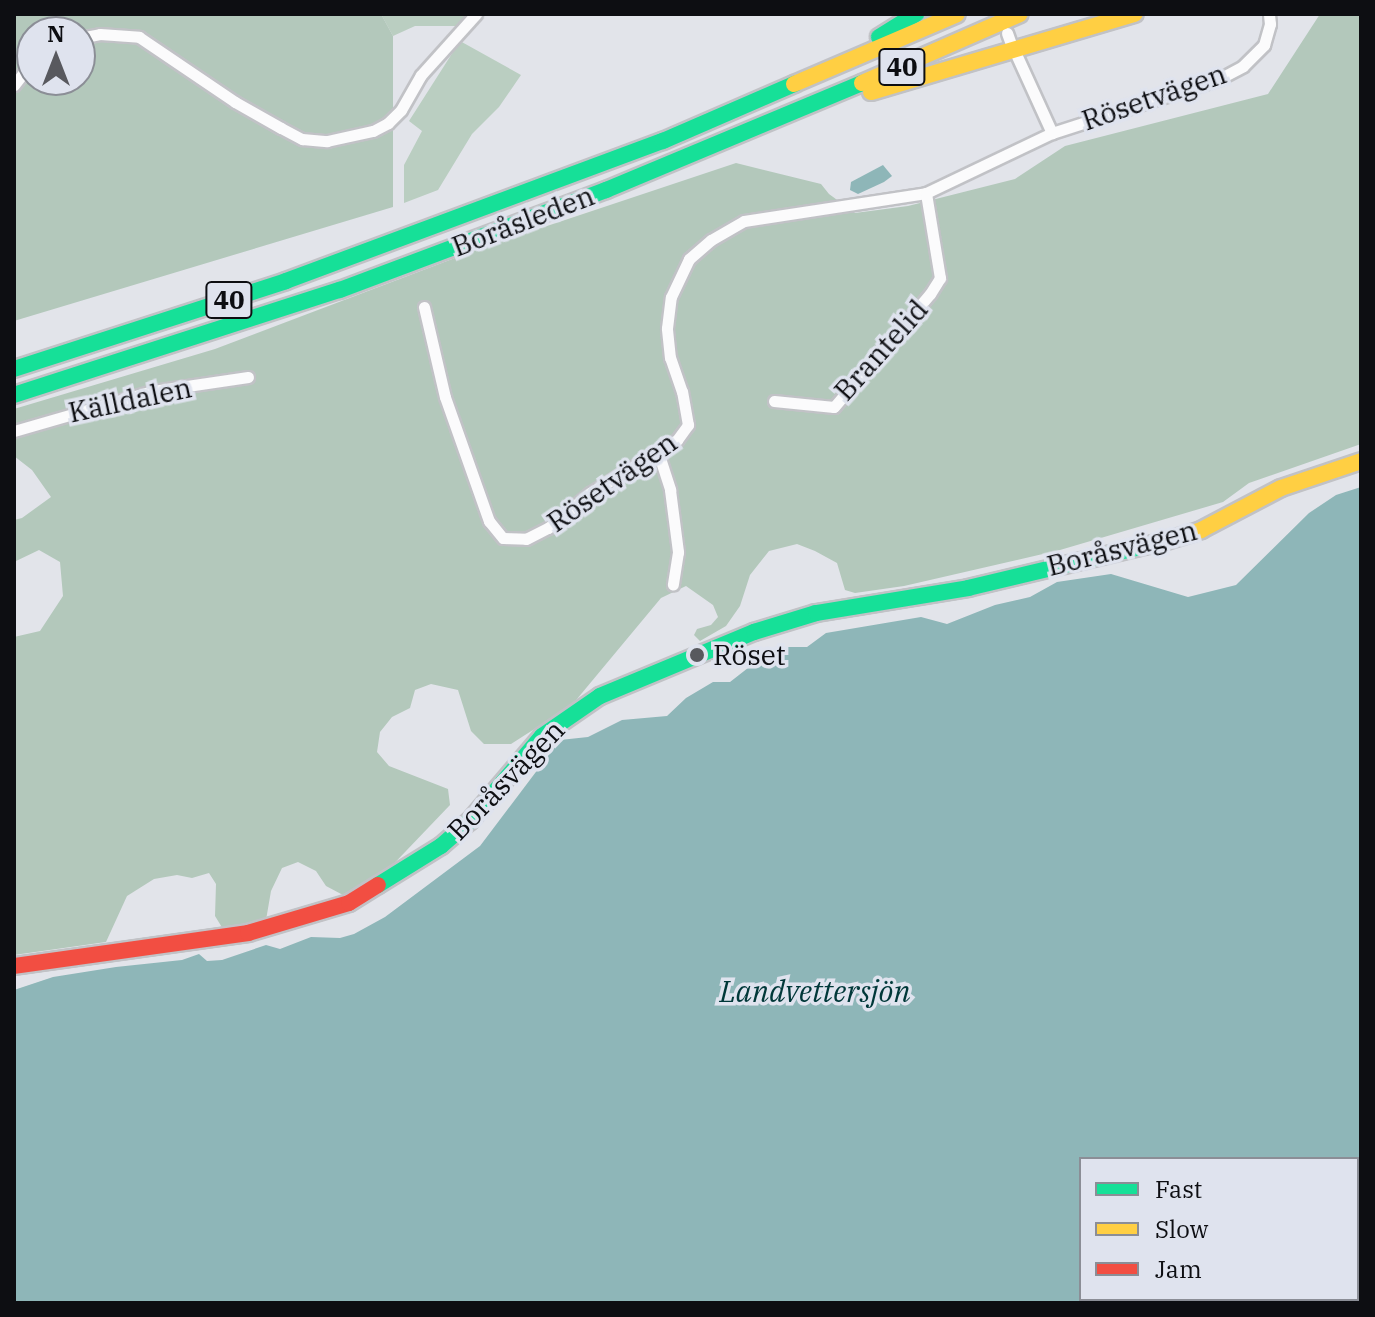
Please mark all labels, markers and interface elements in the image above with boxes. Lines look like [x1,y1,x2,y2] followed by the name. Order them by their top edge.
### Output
[16,16,96,96] north arrow
[47,19,65,48] text: N
[878,45,926,89] road number: 40
[1077,57,1231,137] street label: Rösetvägen
[447,179,599,263] street label: Boråsleden
[205,278,253,322] road number: 40
[827,293,935,407] street label: Brantelid
[65,371,195,429] street label: Källdalen
[541,425,683,539] street label: Rösetvägen
[1044,513,1200,583] street label: Boråsvägen
[713,638,786,672] place label: Röset
[688,646,706,664] marker: Röset
[441,713,571,847] street label: Boråsvägen
[719,973,911,1009] water label: Landvettersjön
[1079,1157,1359,1301] legend
[1155,1173,1202,1205] text: Fast
[1155,1213,1208,1245] text: Slow
[1155,1253,1202,1285] text: Jam

